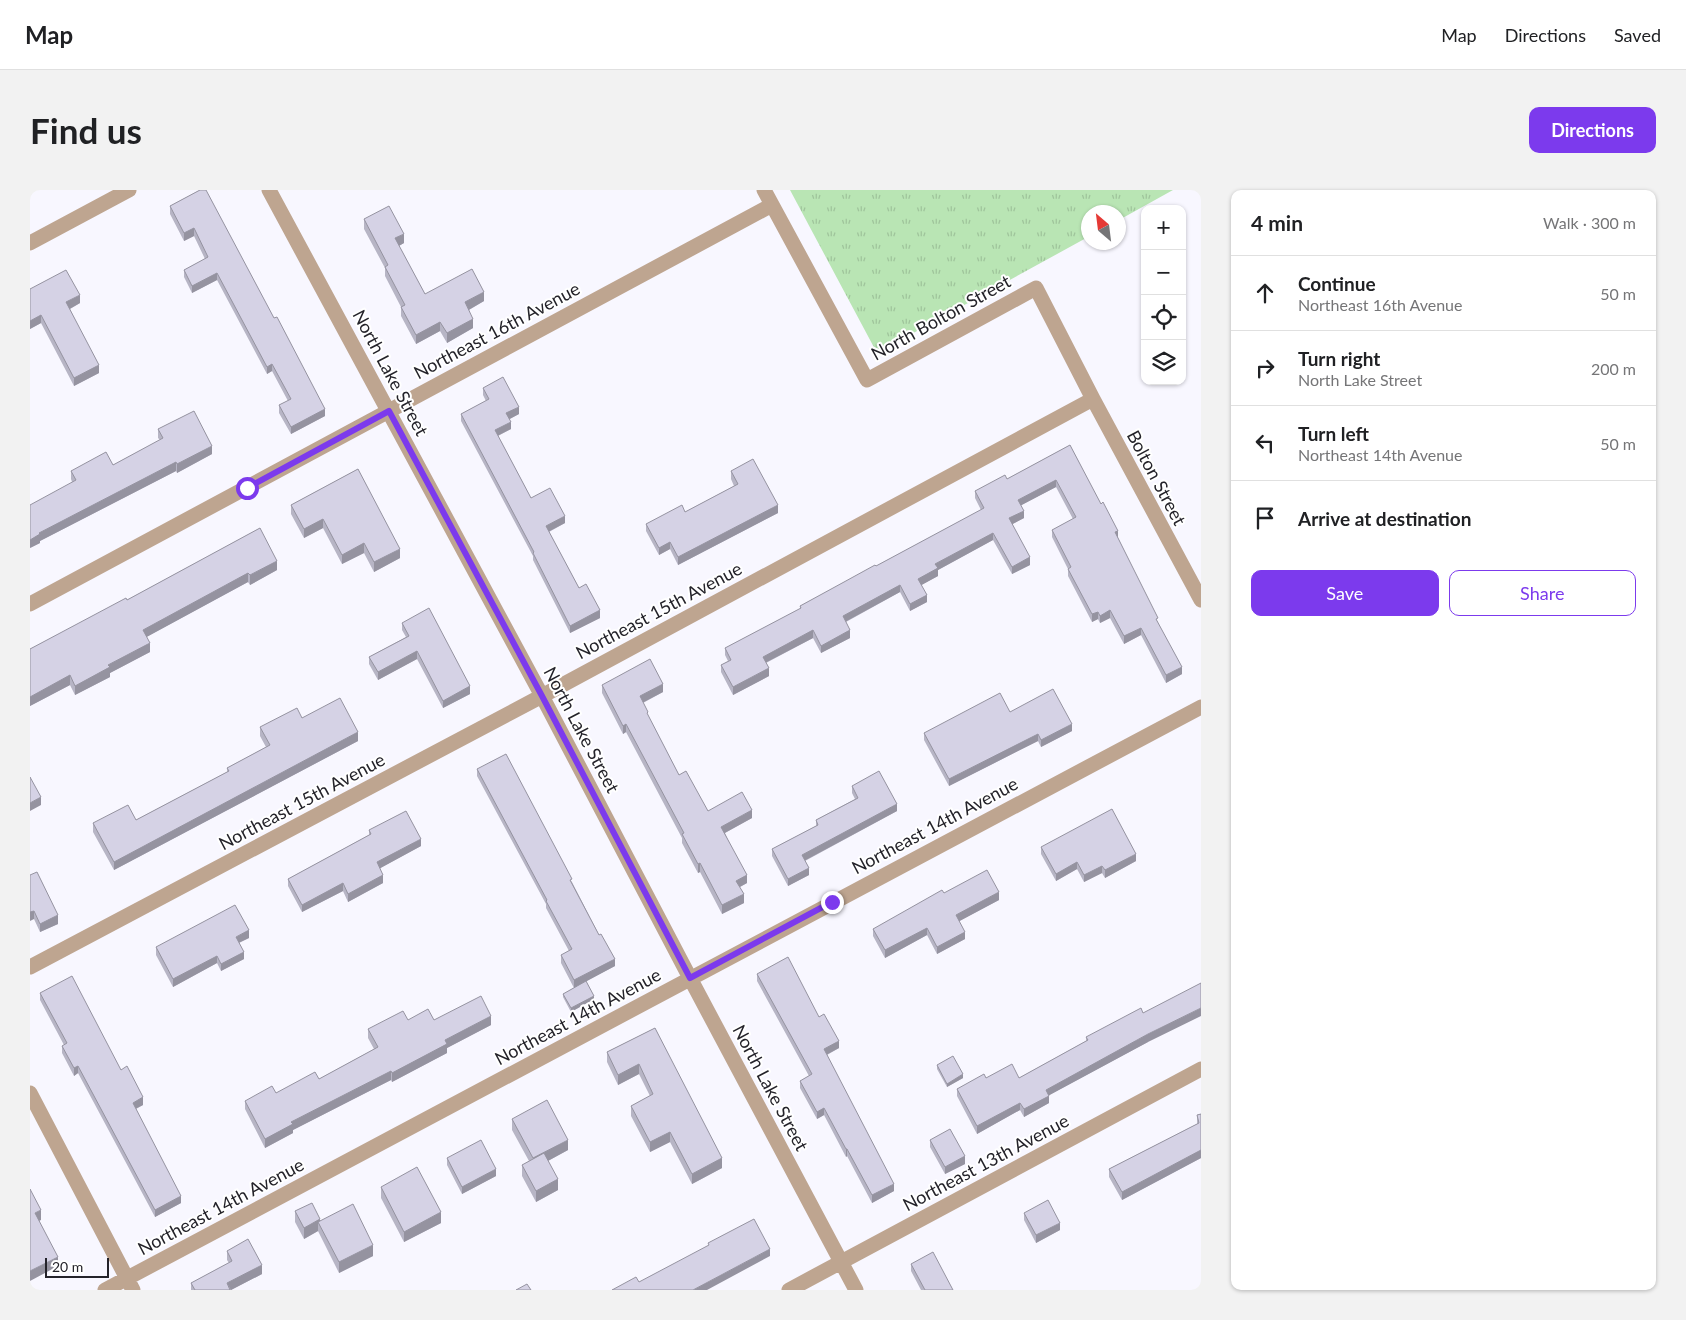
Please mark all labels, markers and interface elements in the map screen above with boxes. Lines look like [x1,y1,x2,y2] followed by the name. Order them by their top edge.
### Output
[25,20,73,49] text: Map
[1441,24,1477,46] text: Map
[1505,24,1586,46] text: Directions
[1614,24,1661,46] text: Saved
[1529,107,1656,153] button: Directions
[30,109,142,151] text: Find us
[1081,205,1126,250] north arrow
[1141,205,1186,385] map controls
[1141,205,1186,250] button: +
[1251,210,1303,235] text: 4 min
[1543,213,1636,232] text: Walk · 300 m
[1141,250,1186,295] button: −
[867,269,1015,365] street label: North Bolton Street
[1298,272,1376,295] text: Continue
[410,277,583,383] street label: Northeast 16th Avenue
[1251,279,1279,307] icon: ahead
[1600,284,1636,303] text: 50 m
[1141,295,1186,340] button: locate
[1298,295,1462,314] text: Northeast 16th Avenue
[348,306,434,440] street label: North Lake Street
[1141,340,1186,385] button: layers
[1298,347,1380,370] text: Turn right
[1251,354,1279,382] icon: right
[1591,359,1636,378] text: 200 m
[1298,370,1422,389] text: North Lake Street
[1298,422,1369,445] text: Turn left
[1123,426,1191,529] street label: Bolton Street
[1251,429,1279,457] icon: left
[1600,434,1636,453] text: 50 m
[1298,445,1462,464] text: Northeast 14th Avenue
[236,477,259,500] route start
[1251,504,1279,532] icon: arrive
[1298,507,1471,530] text: Arrive at destination
[572,557,745,663] street label: Northeast 15th Avenue
[1251,570,1439,616] button: Save
[1449,570,1636,616] button: Share
[539,663,625,797] street label: North Lake Street
[215,748,388,854] street label: Northeast 15th Avenue
[848,772,1021,878] street label: Northeast 14th Avenue
[821,891,844,914] route end
[491,963,664,1069] street label: Northeast 14th Avenue
[728,1021,814,1155] street label: North Lake Street
[899,1109,1072,1215] street label: Northeast 13th Avenue
[134,1153,307,1259] street label: Northeast 14th Avenue
[45,1255,109,1278] scale bar
[52,1258,83,1275] text: 20 m

